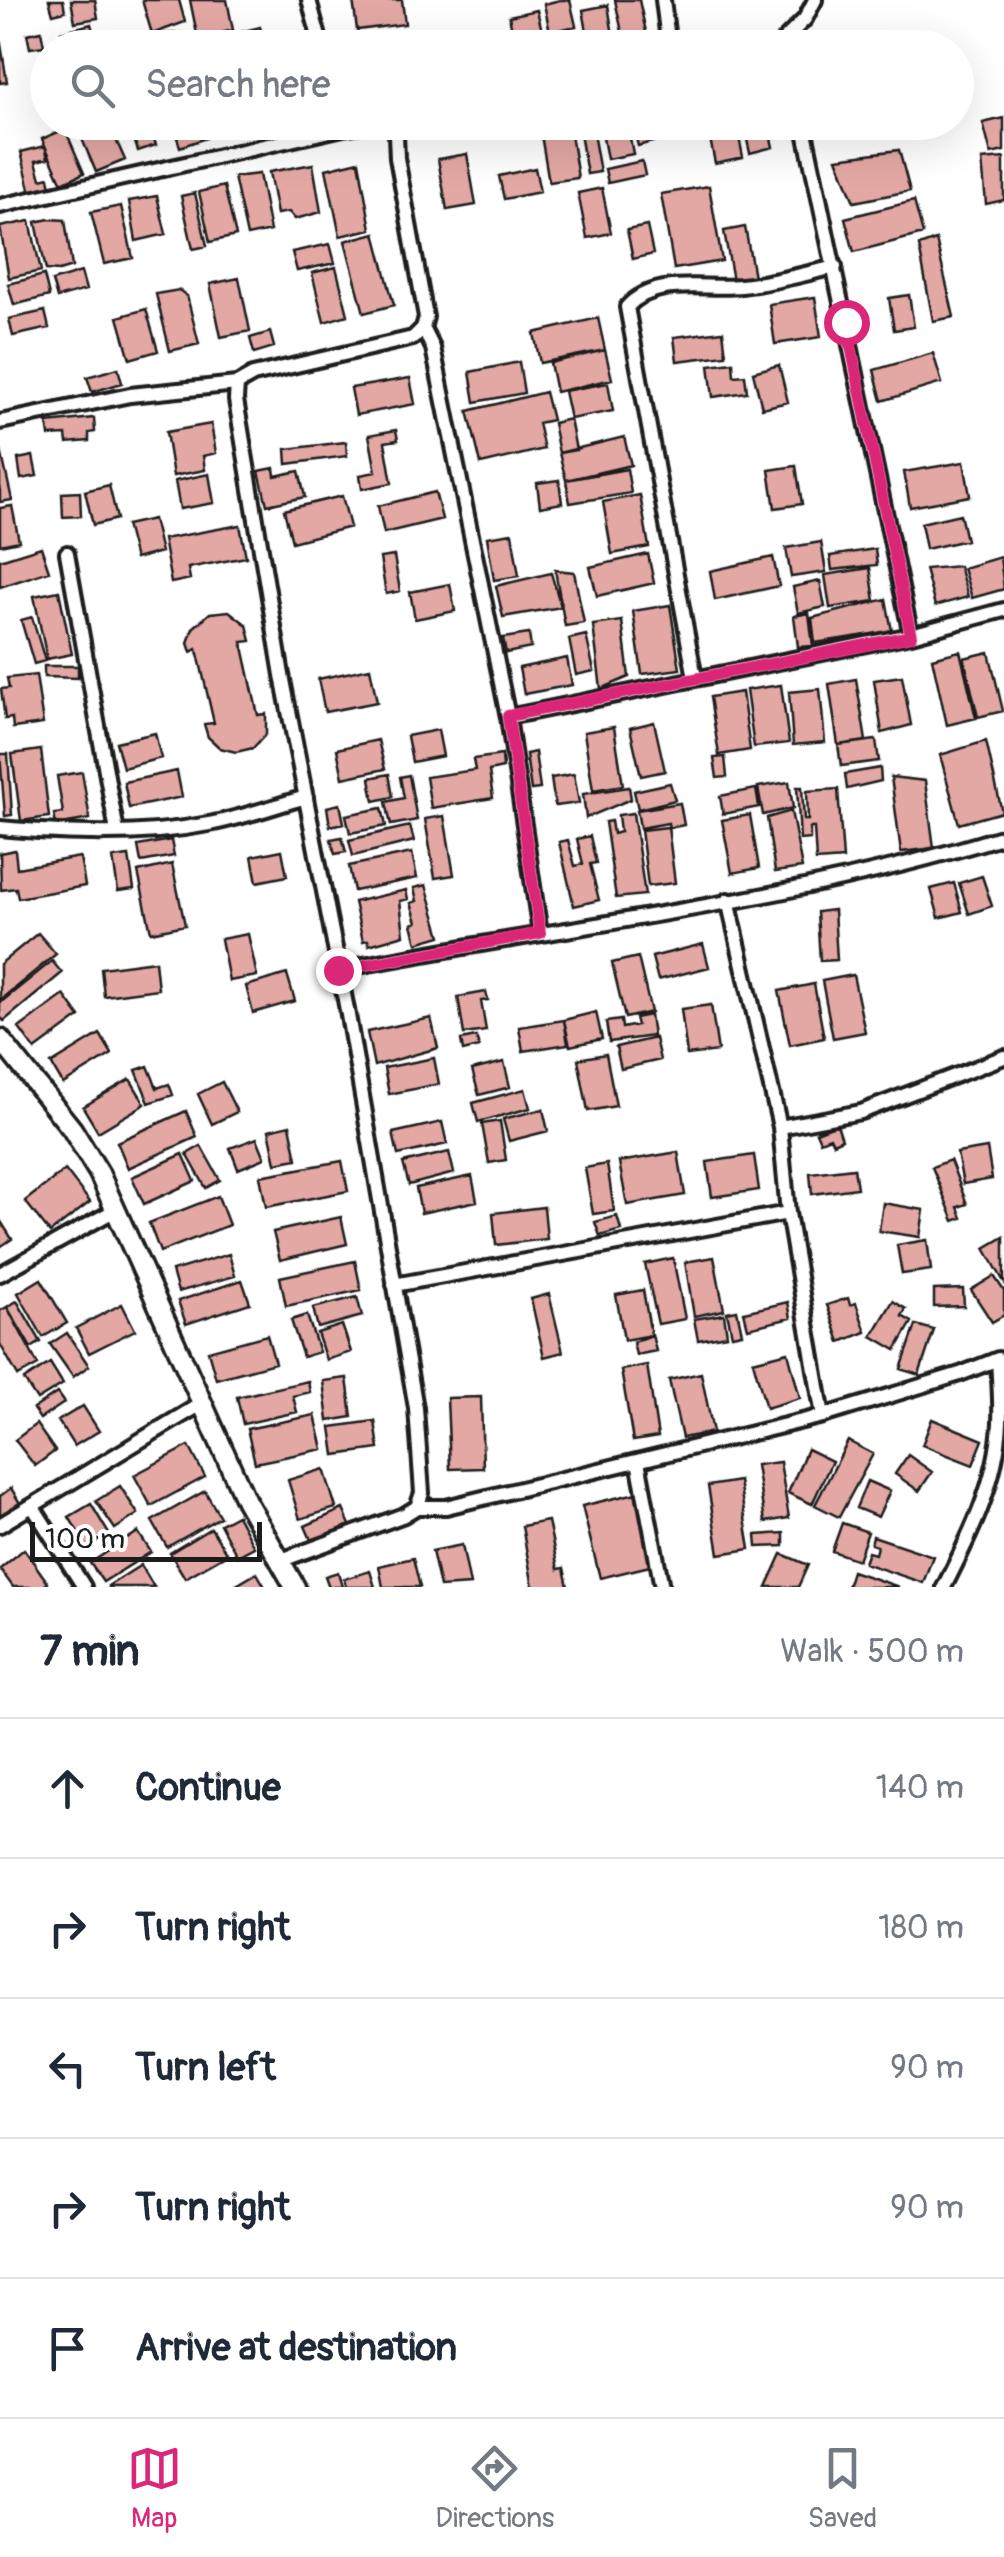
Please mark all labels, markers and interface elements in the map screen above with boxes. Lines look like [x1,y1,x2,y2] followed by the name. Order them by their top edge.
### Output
[30,30,974,140] search box
[65,58,120,113] icon: search
[145,61,331,109] text: Search here
[824,300,870,346] route start
[316,948,362,994] route end
[30,1517,262,1562] scale bar
[45,1522,125,1557] text: 100 m
[40,1626,139,1678] text: 7 min
[780,1632,964,1672] text: Walk · 500 m
[40,1761,95,1816] icon: ahead
[135,1764,281,1812] text: Continue
[876,1768,964,1808] text: 140 m
[40,1901,95,1956] icon: right
[135,1904,290,1952] text: Turn right
[878,1908,964,1948] text: 180 m
[40,2041,95,2096] icon: left
[135,2044,276,2092] text: Turn left
[890,2048,964,2088] text: 90 m
[40,2181,95,2236] icon: right
[135,2184,290,2232] text: Turn right
[890,2188,964,2228] text: 90 m
[40,2321,95,2376] icon: arrive
[135,2324,457,2372] text: Arrive at destination
[127,2441,182,2536] tab: Map
[435,2441,554,2536] tab: Directions
[808,2441,877,2536] tab: Saved

